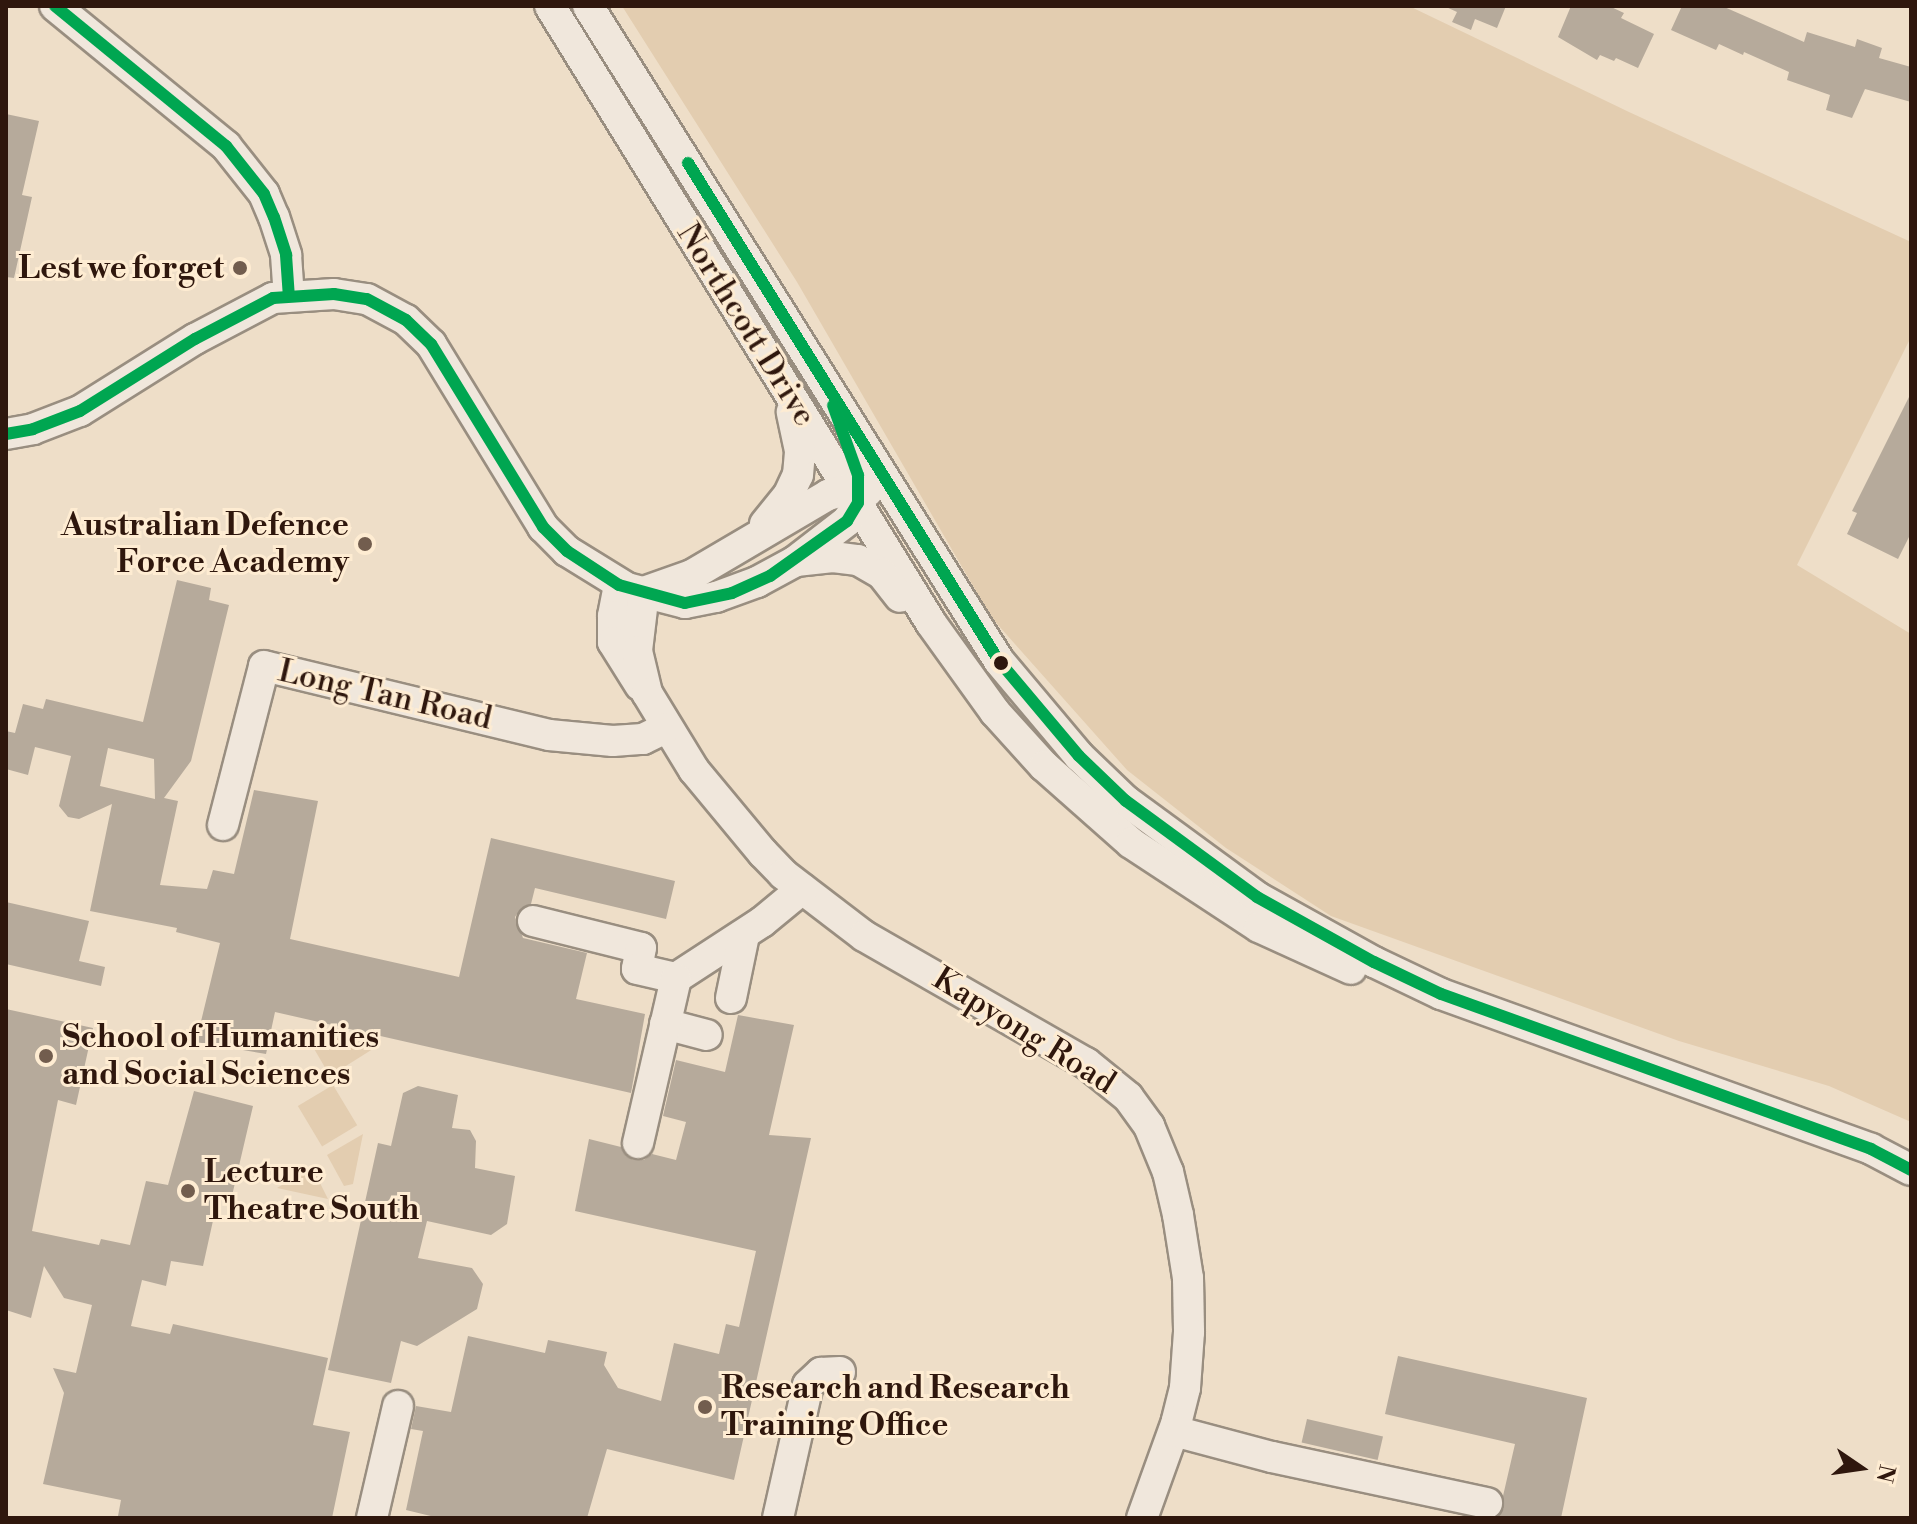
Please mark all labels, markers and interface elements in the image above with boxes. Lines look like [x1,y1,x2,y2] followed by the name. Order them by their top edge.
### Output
[668,217,824,433] street label: Northcott Drive
[18,249,224,287] place label: Lest we forget
[231,259,249,277] marker: Lest we forget
[61,507,349,582] place label: Australian Defence Force Academy
[356,535,374,553] marker: Australian Defence Force Academy
[274,652,496,738] street label: Long Tan Road
[993,655,1009,671] unlabelled marker
[926,960,1122,1102] street label: Kapyong Road
[62,1019,379,1094] place label: School of Humanities and Social Sciences
[37,1047,55,1065] marker: School of Humanities and Social Sciences
[204,1154,419,1229] place label: Lecture Theatre South
[179,1182,197,1200] marker: Lecture Theatre South
[721,1370,1070,1445] place label: Research and Research Training Office
[696,1398,714,1416] marker: Research and Research Training Office
[1821,1428,1901,1508] north arrow
[1870,1462,1900,1485] text: N

